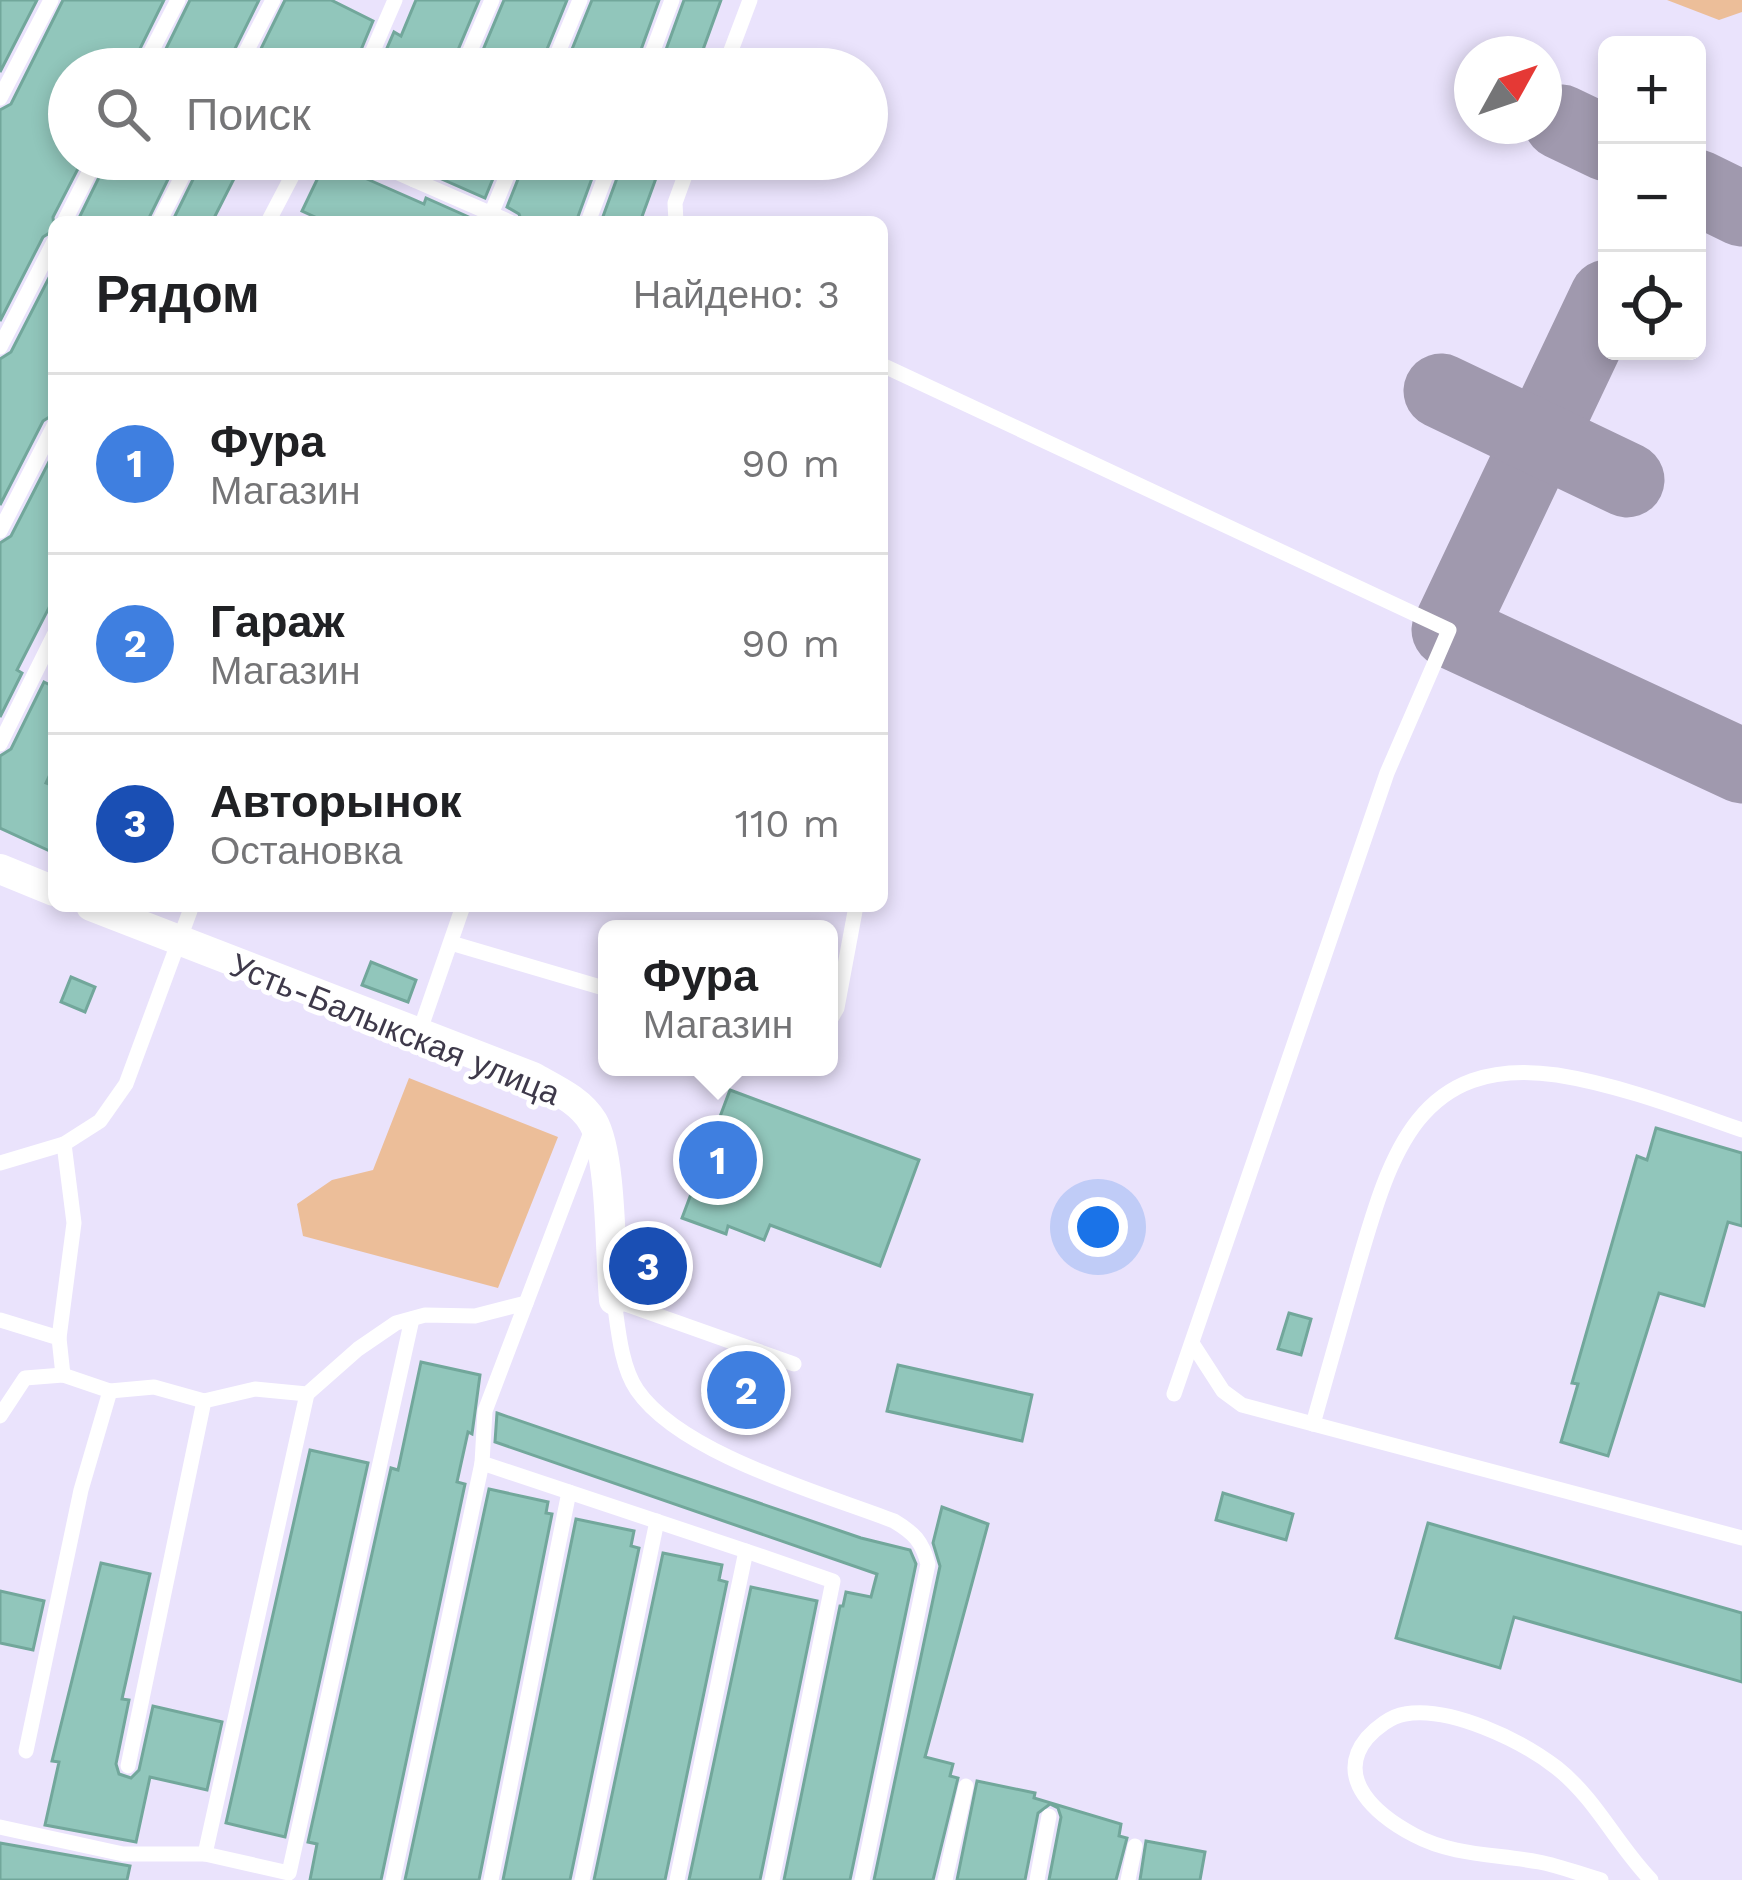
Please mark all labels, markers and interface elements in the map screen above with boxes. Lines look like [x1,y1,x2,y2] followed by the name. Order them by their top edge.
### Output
[1454,36,1562,144] north arrow
[1598,36,1706,360] map controls
[1598,36,1706,144] button: +
[48,48,888,180] search box
[90,81,156,147] icon: search
[186,88,311,141] text: Поиск
[1598,144,1706,252] button: −
[1598,252,1706,360] button: locate
[96,265,260,324] text: Рядом
[633,272,840,317] text: Найдено: 3
[210,415,325,468] text: Фура
[127,441,143,486] text: 1
[741,441,840,486] text: 90 m
[210,468,360,513] text: Магазин
[210,595,344,648] text: Гараж
[123,621,147,666] text: 2
[741,621,840,666] text: 90 m
[210,648,360,693] text: Магазин
[210,775,462,828] text: Авторынок
[123,801,147,846] text: 3
[735,801,840,846] text: 110 m
[210,828,403,873] text: Остановка
[598,920,838,1076] popup
[224,945,566,1113] street label: Усть-Балыкская улица
[643,949,758,1002] text: Фура
[643,1002,793,1047] text: Магазин
[679,1115,757,1205] pin: 1
[1068,1197,1128,1257] your location
[609,1221,687,1311] pin: 3
[707,1345,785,1435] pin: 2

